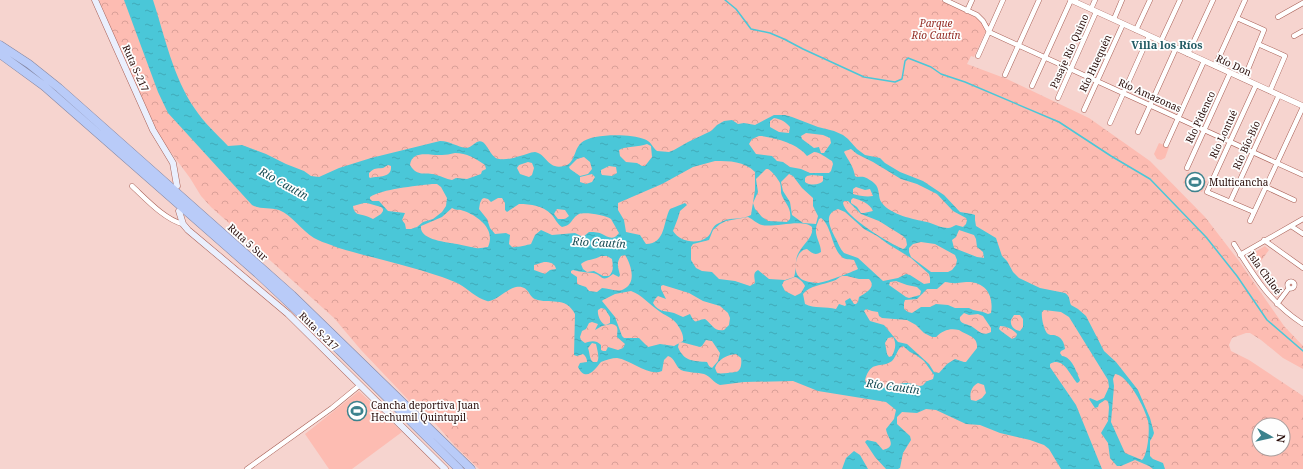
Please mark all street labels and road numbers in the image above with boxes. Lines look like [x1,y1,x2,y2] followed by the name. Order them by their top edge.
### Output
[1046,11,1092,90] street label: Pasaje Río Quino
[1076,31,1115,94] street label: Río Huequén
[119,42,153,94] street label: Ruta S-217
[1214,51,1255,80] street label: Río Don
[1116,75,1184,115] street label: Río Amazonas
[1182,88,1218,145] street label: Río Pidenco
[1206,108,1240,160] street label: Río Lontué
[1229,118,1263,172] street label: Río Bío-Bío
[225,220,271,264] street label: Ruta 5 Sur
[1245,249,1285,297] street label: Isla Chiloé
[296,309,342,354] street label: Ruta S-217

